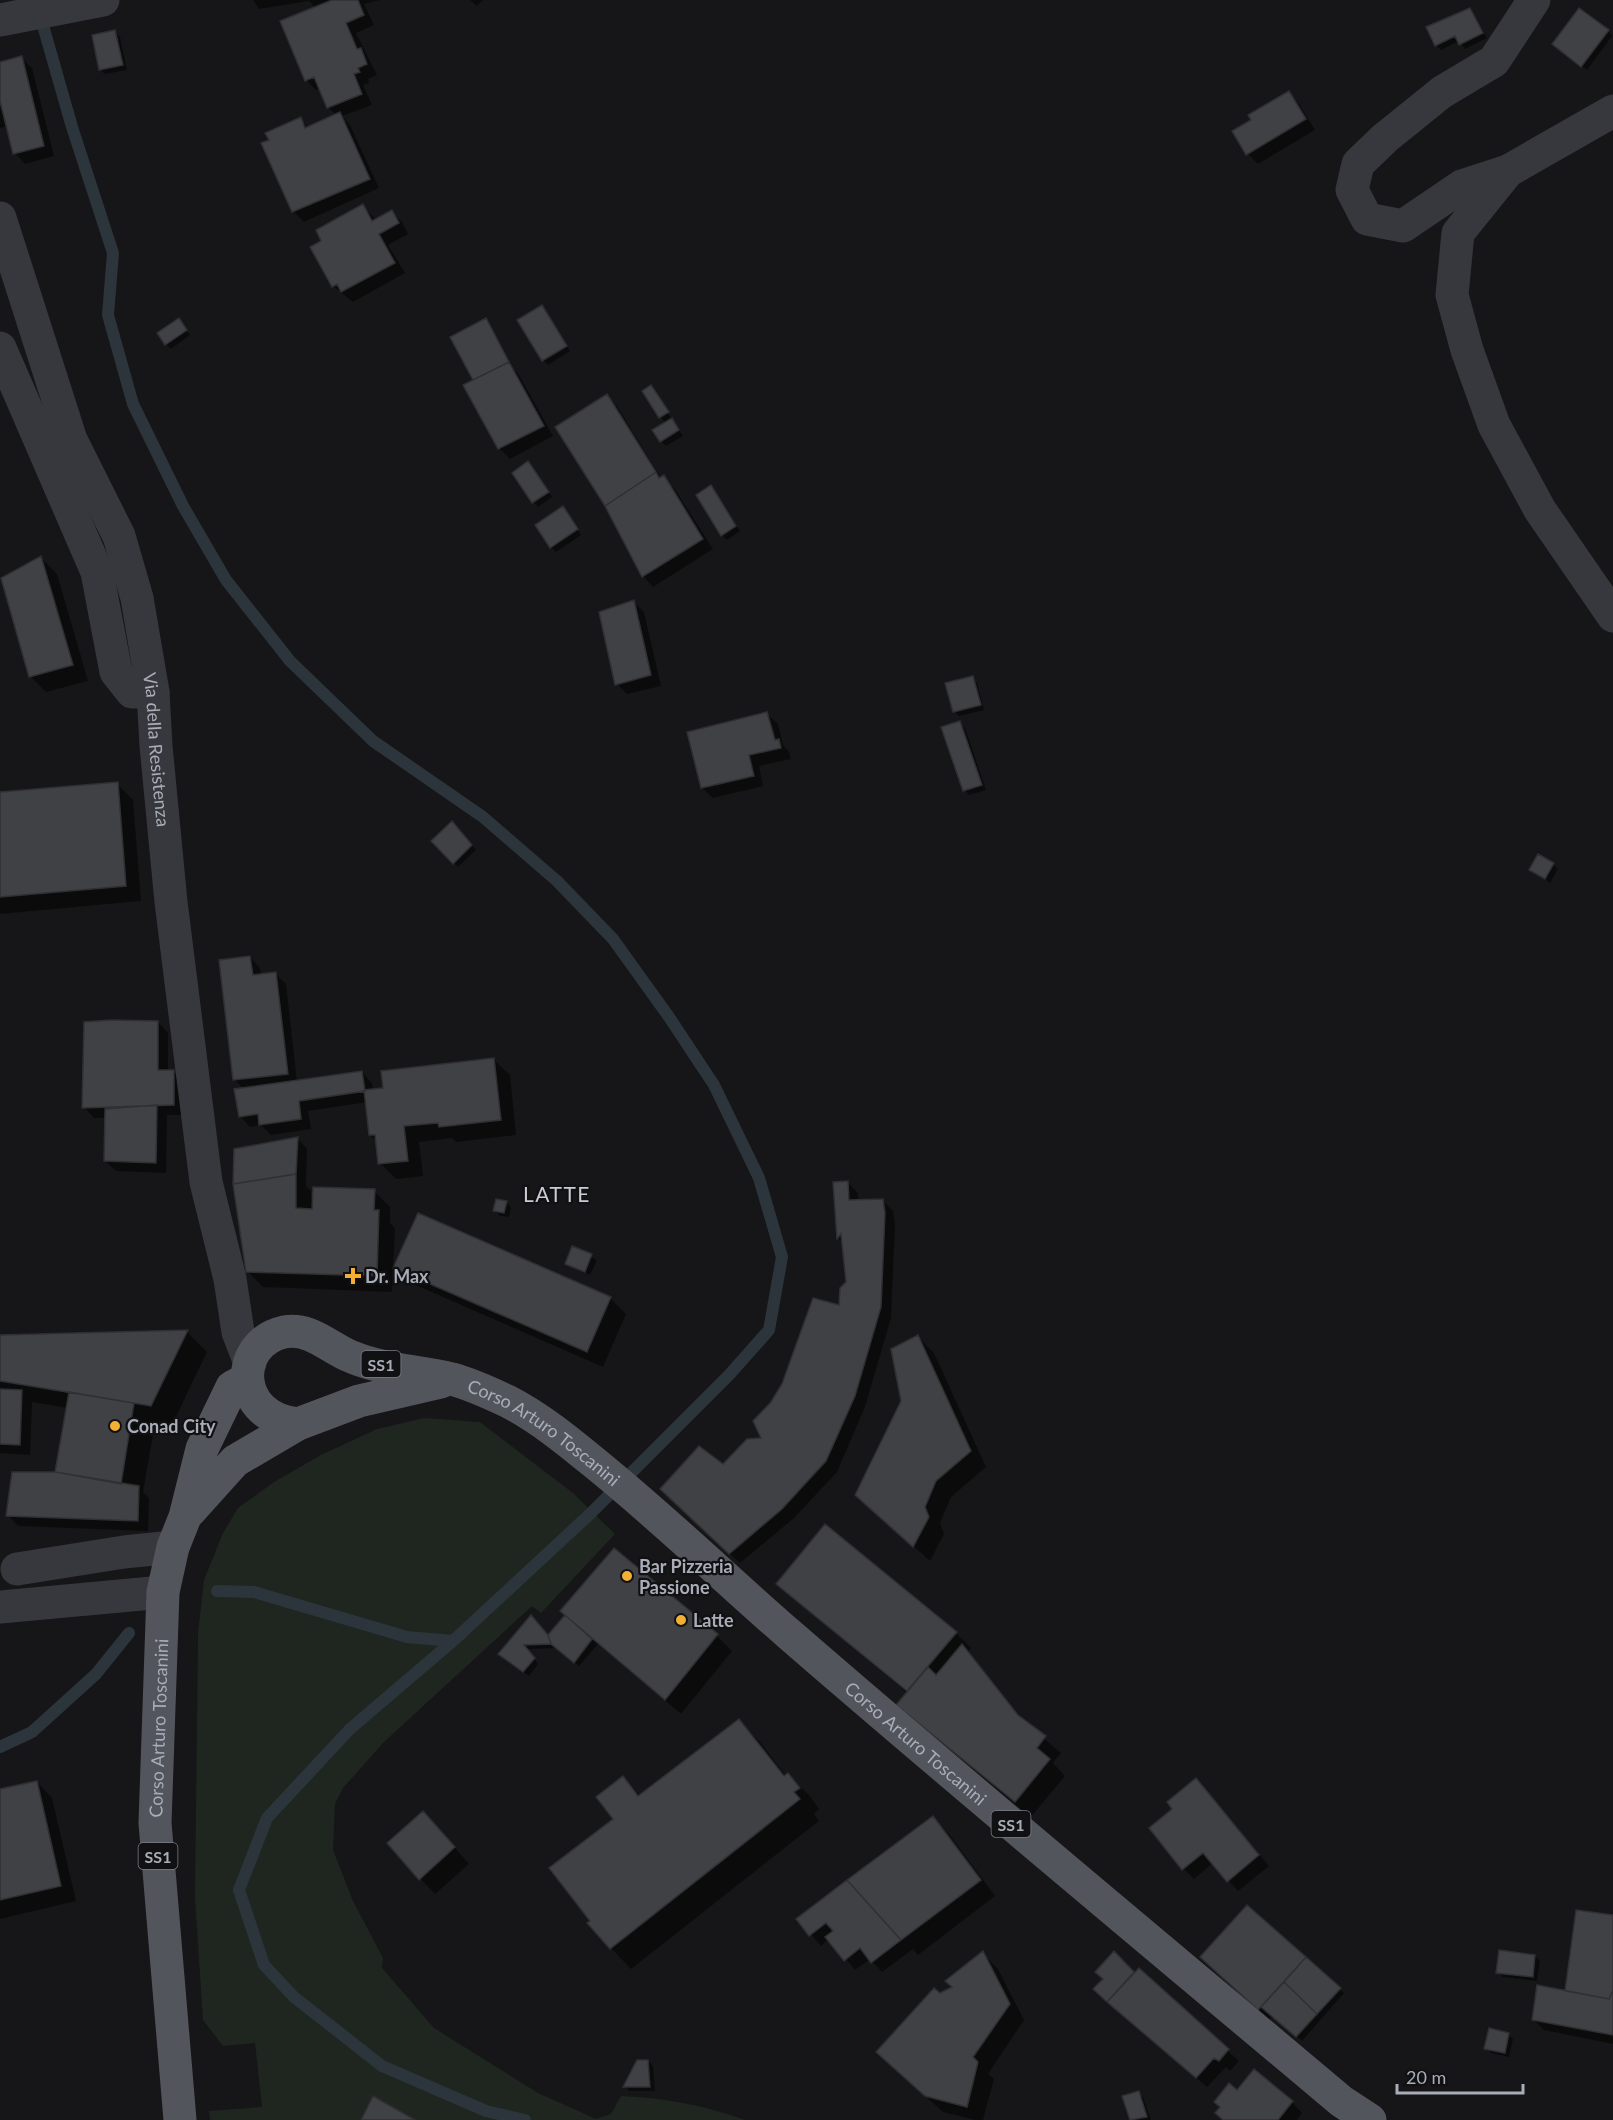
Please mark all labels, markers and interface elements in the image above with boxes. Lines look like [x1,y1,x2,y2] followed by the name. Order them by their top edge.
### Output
[139,671,175,828] street label: Via della Resistenza
[523,1181,591,1206] district label: LATTE
[365,1265,429,1287] place label: Dr. Max
[346,1269,360,1283] marker: Dr. Max
[362,1351,400,1377] road number: SS1
[465,1374,625,1490] street label: Corso Arturo Toscanini
[127,1415,216,1437] place label: Conad City
[108,1419,122,1433] marker: Conad City
[639,1555,733,1598] place label: Bar Pizzeria Passione
[620,1569,634,1583] marker: Bar Pizzeria Passione
[693,1609,734,1631] place label: Latte
[674,1613,688,1627] marker: Latte
[144,1638,172,1818] street label: Corso Arturo Toscanini
[841,1677,991,1809] street label: Corso Arturo Toscanini
[992,1811,1030,1837] road number: SS1
[138,1843,178,1869] road number: SS1
[1397,2057,1523,2095] scale bar
[1406,2066,1446,2088] text: 20 m

